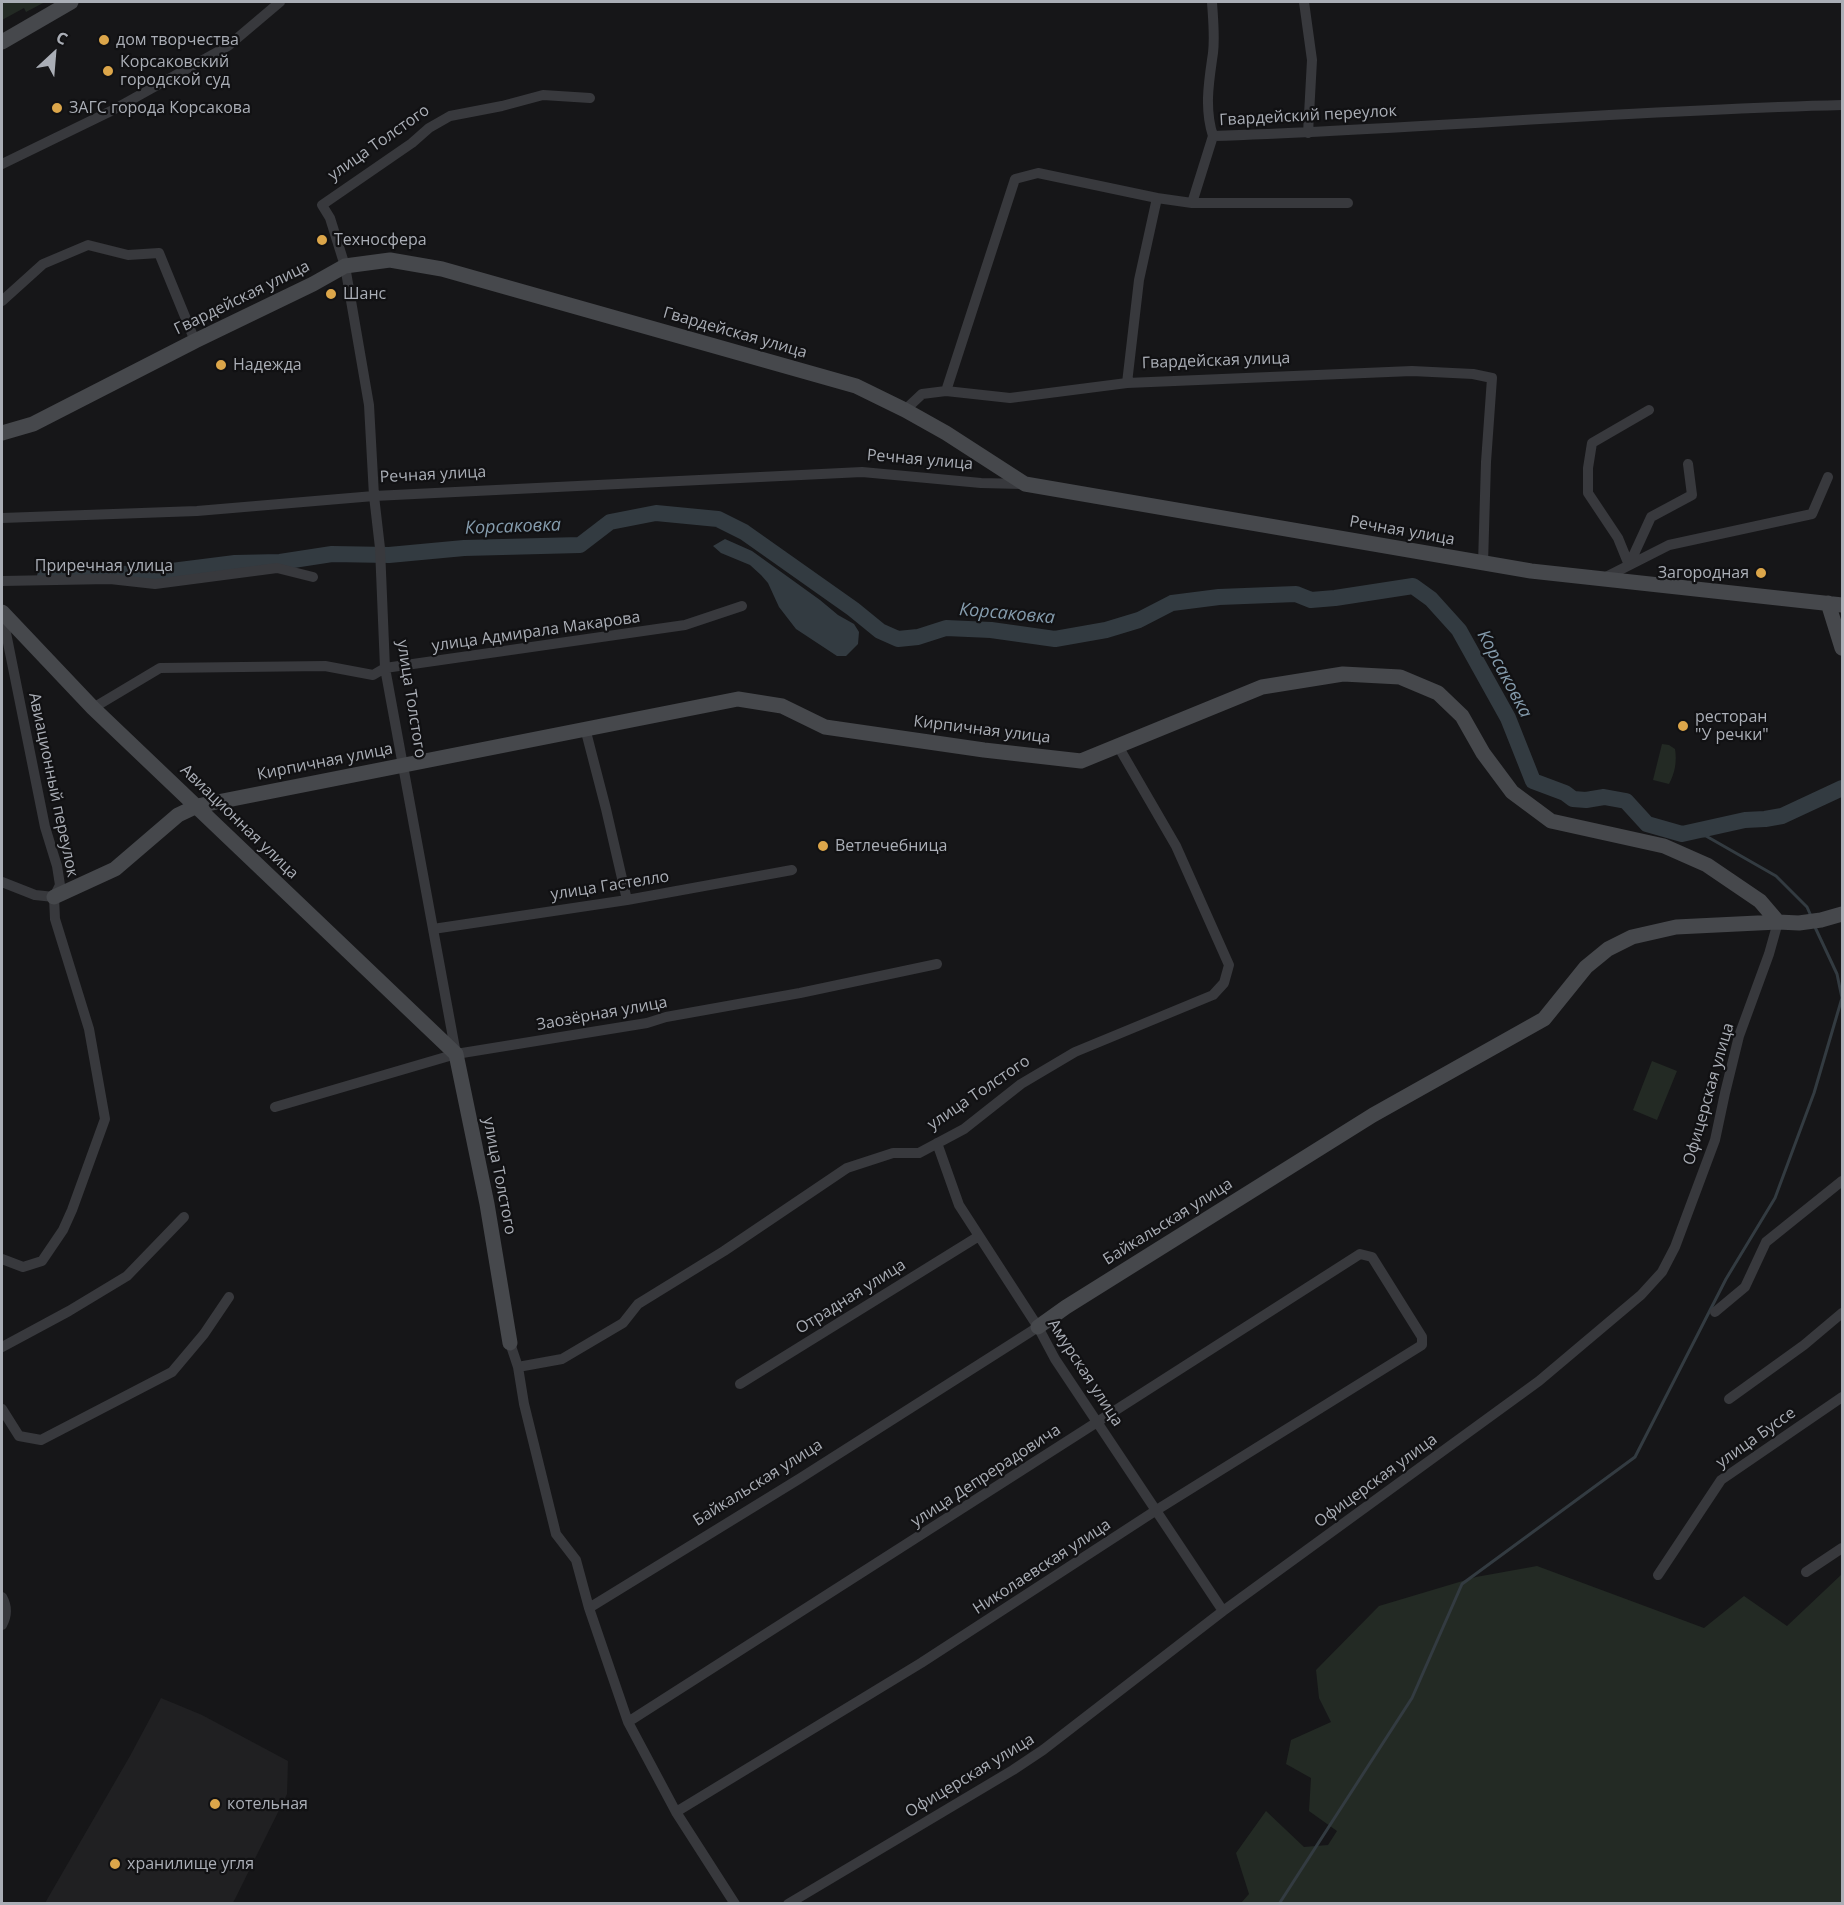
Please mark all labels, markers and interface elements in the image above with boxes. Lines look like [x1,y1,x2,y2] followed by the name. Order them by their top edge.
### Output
[24,24,84,84] north arrow
[52,26,71,50] text: С
[116,30,239,50] place label: дом творчества
[97,33,111,47] marker: дом творчества
[120,52,230,90] place label: Корсаковский городской суд
[101,64,115,78] marker: Корсаковский городской суд
[69,98,251,118] place label: ЗАГС города Корсакова
[50,101,64,115] marker: ЗАГС города Корсакова
[325,101,433,185] street label: улица Толстого
[1219,102,1397,130] street label: Гвардейский переулок
[334,230,427,250] place label: Техносфера
[315,233,329,247] marker: Техносфера
[171,257,313,339] street label: Гвардейская улица
[343,284,386,304] place label: Шанс
[324,287,338,301] marker: Шанс
[661,303,809,363] street label: Гвардейская улица
[1141,349,1291,373] street label: Гвардейская улица
[233,355,302,375] place label: Надежда
[214,358,228,372] marker: Надежда
[866,446,974,474] street label: Речная улица
[379,463,487,487] street label: Речная улица
[1348,512,1456,550] street label: Речная улица
[465,515,561,539] water label: Корсаковка
[35,556,173,576] street label: Приречная улица
[1658,563,1749,583] place label: Загородная
[1754,566,1768,580] marker: Загородная
[958,599,1056,629] water label: Корсаковка
[430,608,642,656] street label: улица Адмирала Макарова
[1472,626,1536,722] water label: Корсаковка
[392,639,430,759] street label: улица Толстого
[24,691,82,879] street label: Авиационный переулок
[1695,707,1769,745] place label: ресторан "У речки"
[912,712,1052,748] street label: Кирпичная улица
[1676,719,1690,733] marker: ресторан "У речки"
[256,739,394,785] street label: Кирпичная улица
[176,761,302,883] street label: Авиационная улица
[835,836,947,856] place label: Ветлечебница
[816,839,830,853] marker: Ветлечебница
[549,867,671,905] street label: улица Гастелло
[535,993,669,1035] street label: Заозёрная улица
[1680,1021,1738,1167] street label: Офицерская улица
[924,1052,1034,1134] street label: улица Толстого
[478,1116,520,1236] street label: улица Толстого
[1100,1174,1236,1270] street label: Байкальская улица
[792,1255,910,1339] street label: Отрадная улица
[1043,1316,1127,1430] street label: Амурская улица
[1713,1404,1799,1472] street label: улица Буссе
[908,1420,1064,1532] street label: улица Депрерадовича
[1311,1430,1441,1532] street label: Офицерская улица
[690,1435,826,1531] street label: Байкальская улица
[970,1515,1114,1619] street label: Николаевская улица
[902,1730,1038,1822] street label: Офицерская улица
[227,1794,308,1814] place label: котельная
[208,1797,222,1811] marker: котельная
[127,1854,254,1874] place label: хранилище угля
[108,1857,122,1871] marker: хранилище угля

